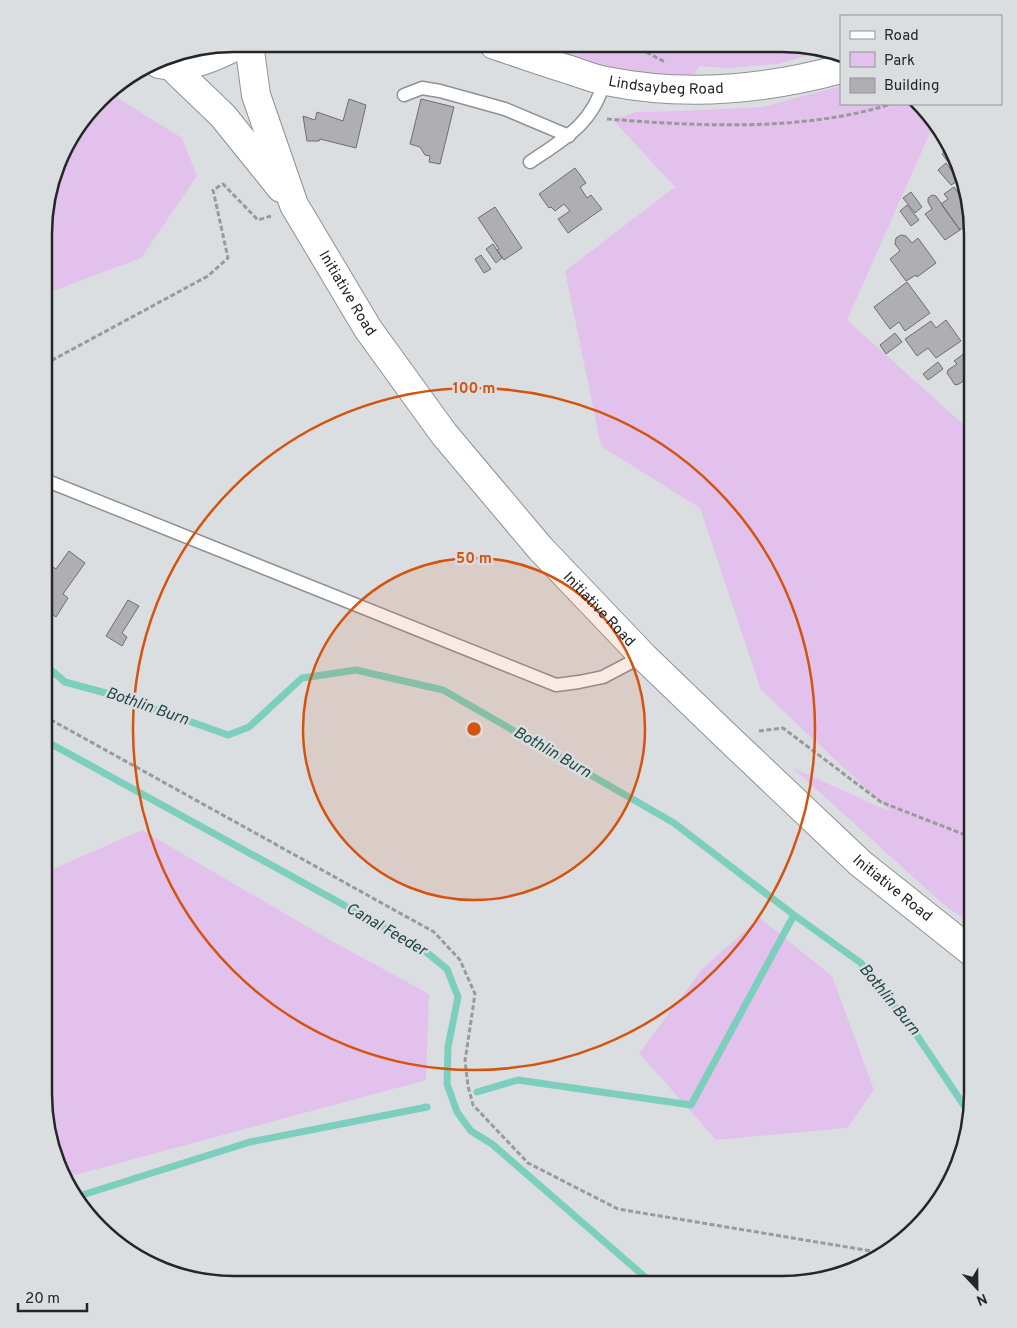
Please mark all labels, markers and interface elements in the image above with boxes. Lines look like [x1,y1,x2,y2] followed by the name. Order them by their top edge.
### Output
[840,15,1002,105] legend
[884,27,919,46] text: Road
[884,52,915,71] text: Park
[607,72,724,99] street label: Lindsaybeg Road
[884,77,939,96] text: Building
[314,247,380,340] street label: Initiative Road
[453,380,495,399] text: 100 m
[456,550,492,569] text: 50 m
[559,568,639,651] street label: Initiative Road
[103,683,191,731] water label: Bothlin Burn
[465,720,483,738] centre of rings
[510,723,595,783] water label: Bothlin Burn
[848,851,936,926] street label: Initiative Road
[342,899,432,962] water label: Canal Feeder
[854,960,924,1040] water label: Bothlin Burn
[952,1263,1002,1313] north arrow
[18,1280,86,1312] scale bar
[973,1289,989,1308] text: N
[25,1290,60,1309] text: 20 m

